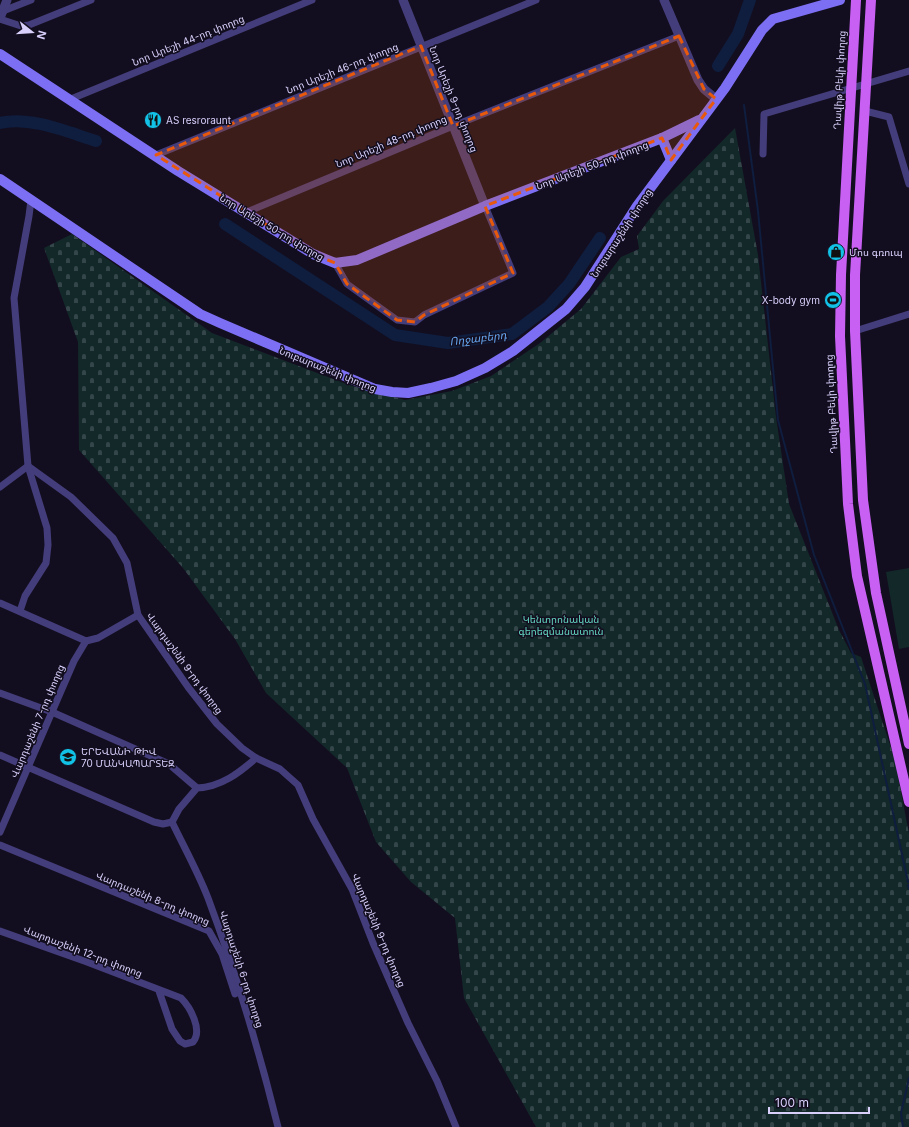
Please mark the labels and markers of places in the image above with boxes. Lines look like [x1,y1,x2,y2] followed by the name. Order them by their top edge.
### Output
[143,110,163,130] restaurant icon: AS resroraunt
[166,114,232,126] place label: AS resroraunt
[826,242,846,262] shop icon: Մոս գռուպ
[849,246,903,258] place label: Մոս գռուպ
[823,290,843,310] sports icon: X-body gym
[762,294,820,306] place label: X-body gym
[81,745,175,769] place label: ԵՐԵՎԱՆԻ ԹԻՎ 70 ՄԱՆԿԱՊԱՐՏԵԶ
[58,747,78,767] school or university icon: ԵՐԵՎԱՆԻ ԹԻՎ 70 ՄԱՆԿԱՊԱՐՏԵԶ

